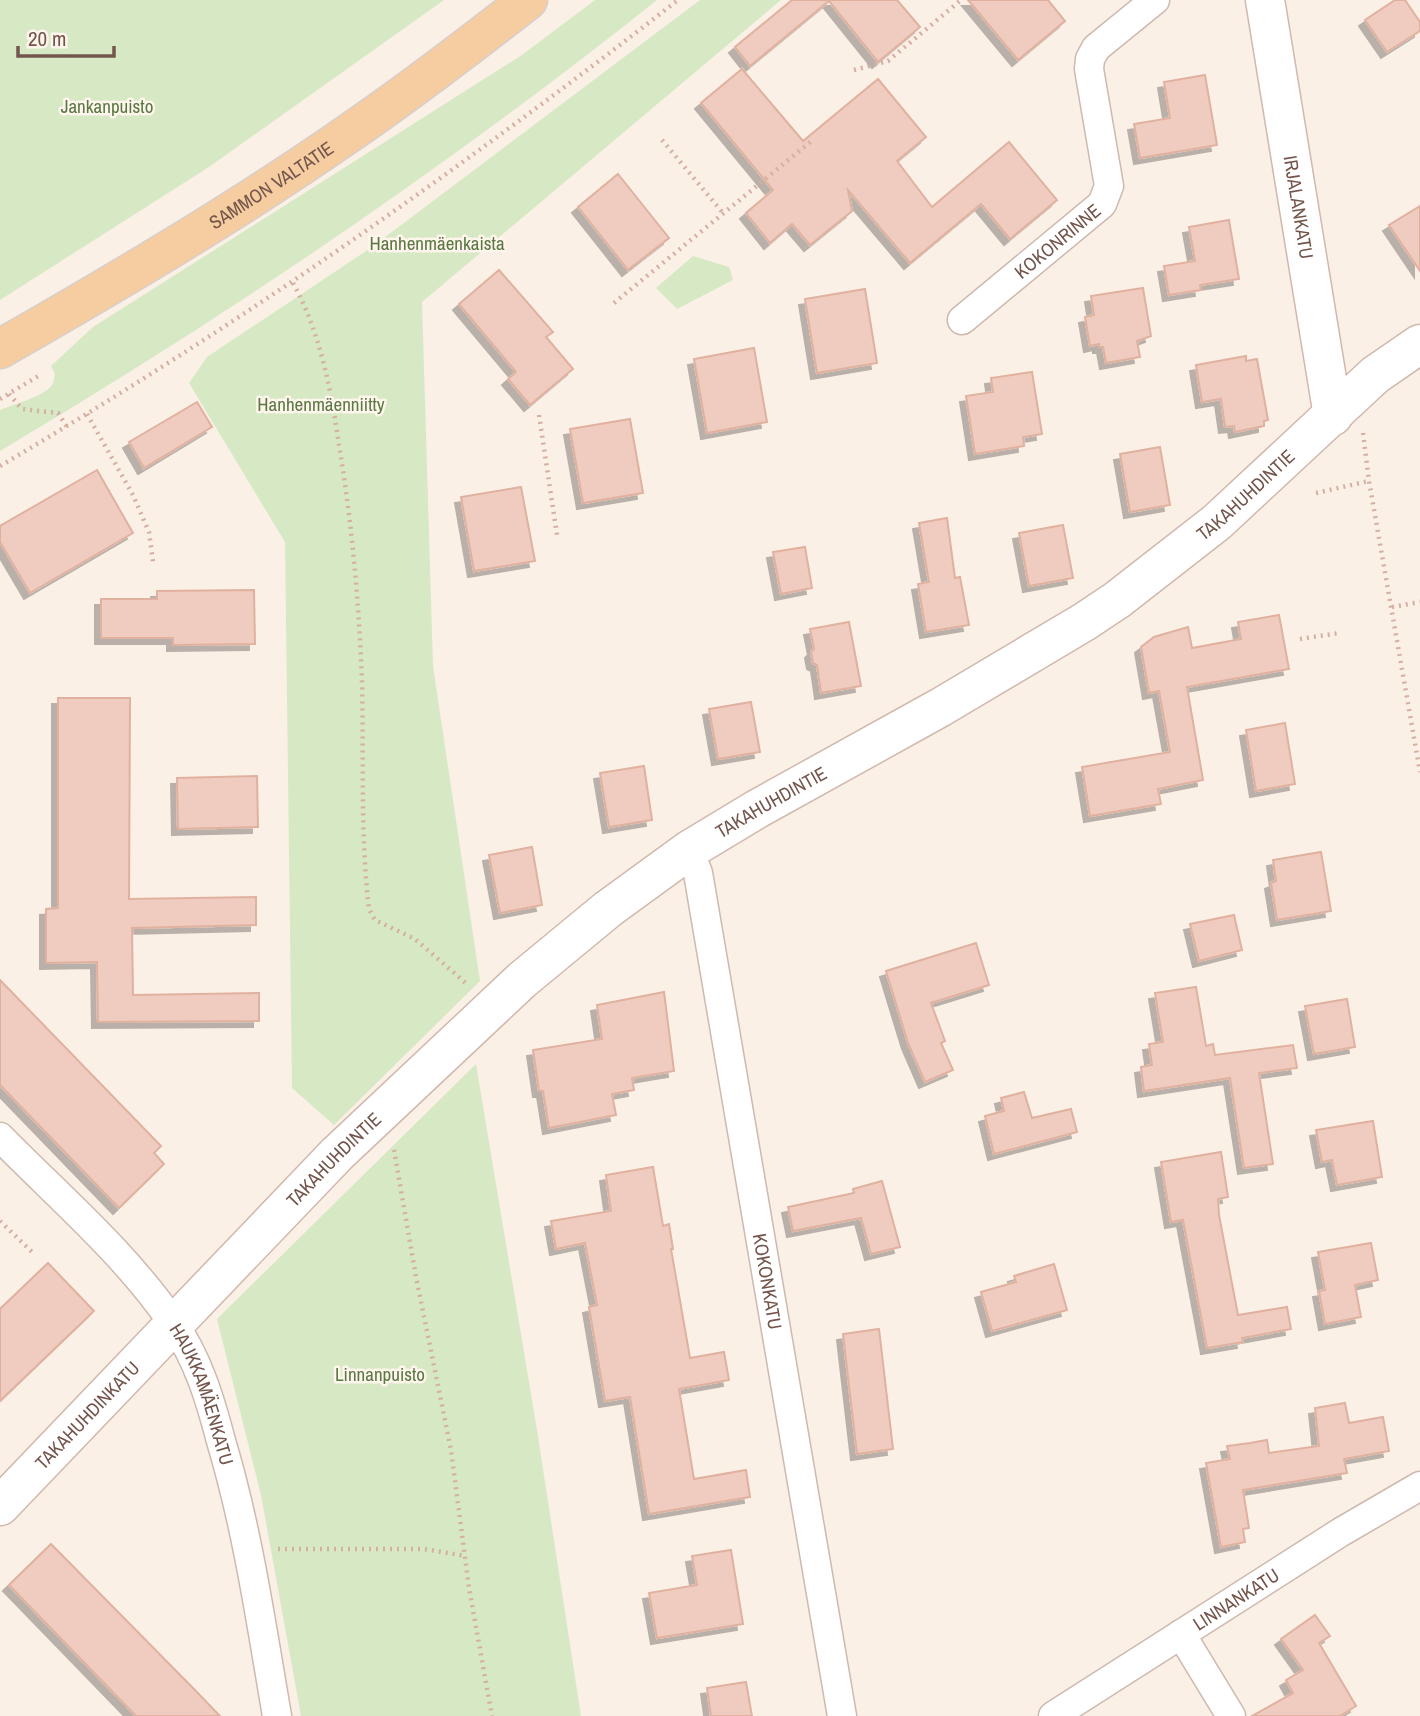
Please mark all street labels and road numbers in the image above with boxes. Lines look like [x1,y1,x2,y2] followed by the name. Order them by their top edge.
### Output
[204,135,339,235] street label: SAMMON VALTATIE
[1278,154,1320,261] street label: IRJALANKATU
[1009,197,1106,284] street label: KOKONRINNE
[1191,443,1300,546] street label: TAKAHUHDINTIE
[710,760,831,844] street label: TAKAHUHDINTIE
[280,1106,387,1213] street label: TAKAHUHDINTIE
[747,1232,789,1331] street label: KOKONKATU
[164,1318,240,1468] street label: HAUKKAMÄENKATU
[29,1355,145,1475] street label: TAKAHUHDINKATU
[1188,1562,1284,1636] street label: LINNANKATU

